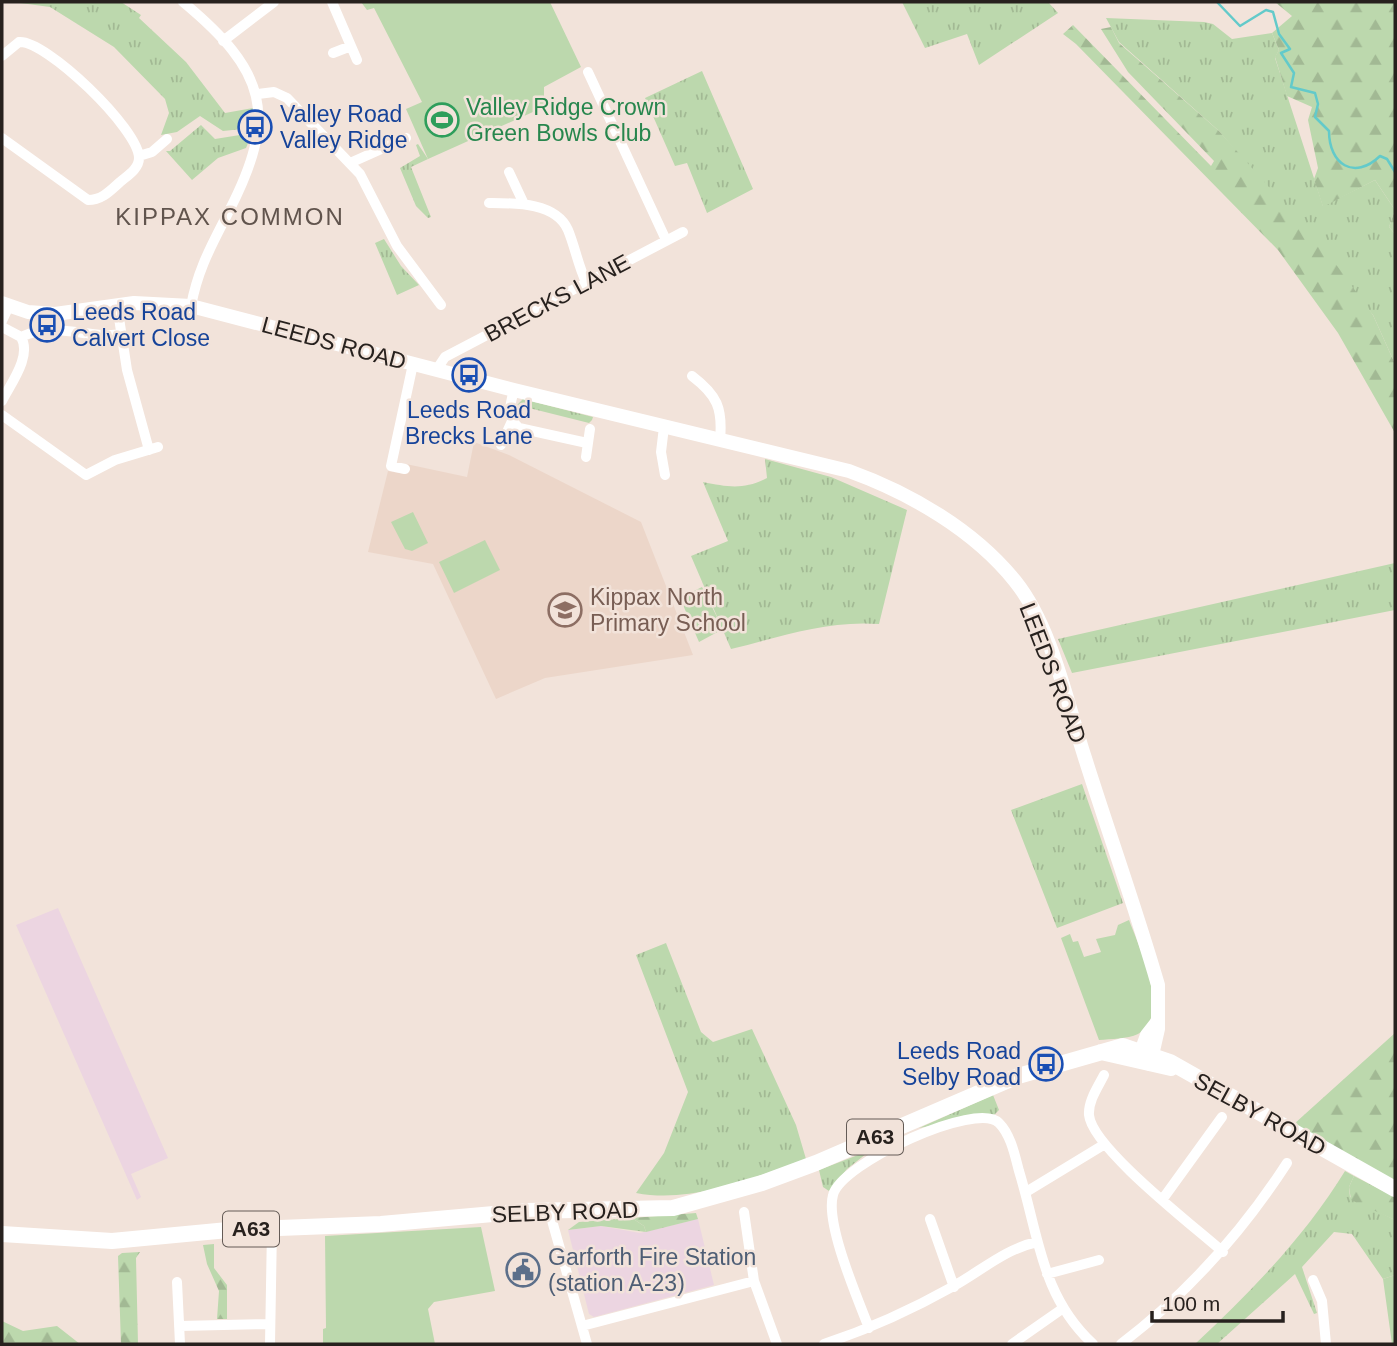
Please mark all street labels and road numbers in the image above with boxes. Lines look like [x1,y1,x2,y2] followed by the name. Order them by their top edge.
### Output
[480,249,634,347] street label: BRECKS LANE
[259,311,409,375] street label: LEEDS ROAD
[1014,599,1092,747] street label: LEEDS ROAD
[1190,1067,1330,1161] street label: SELBY ROAD
[847,1120,903,1154] road number: A63
[491,1196,639,1228] street label: SELBY ROAD
[223,1212,279,1246] road number: A63

